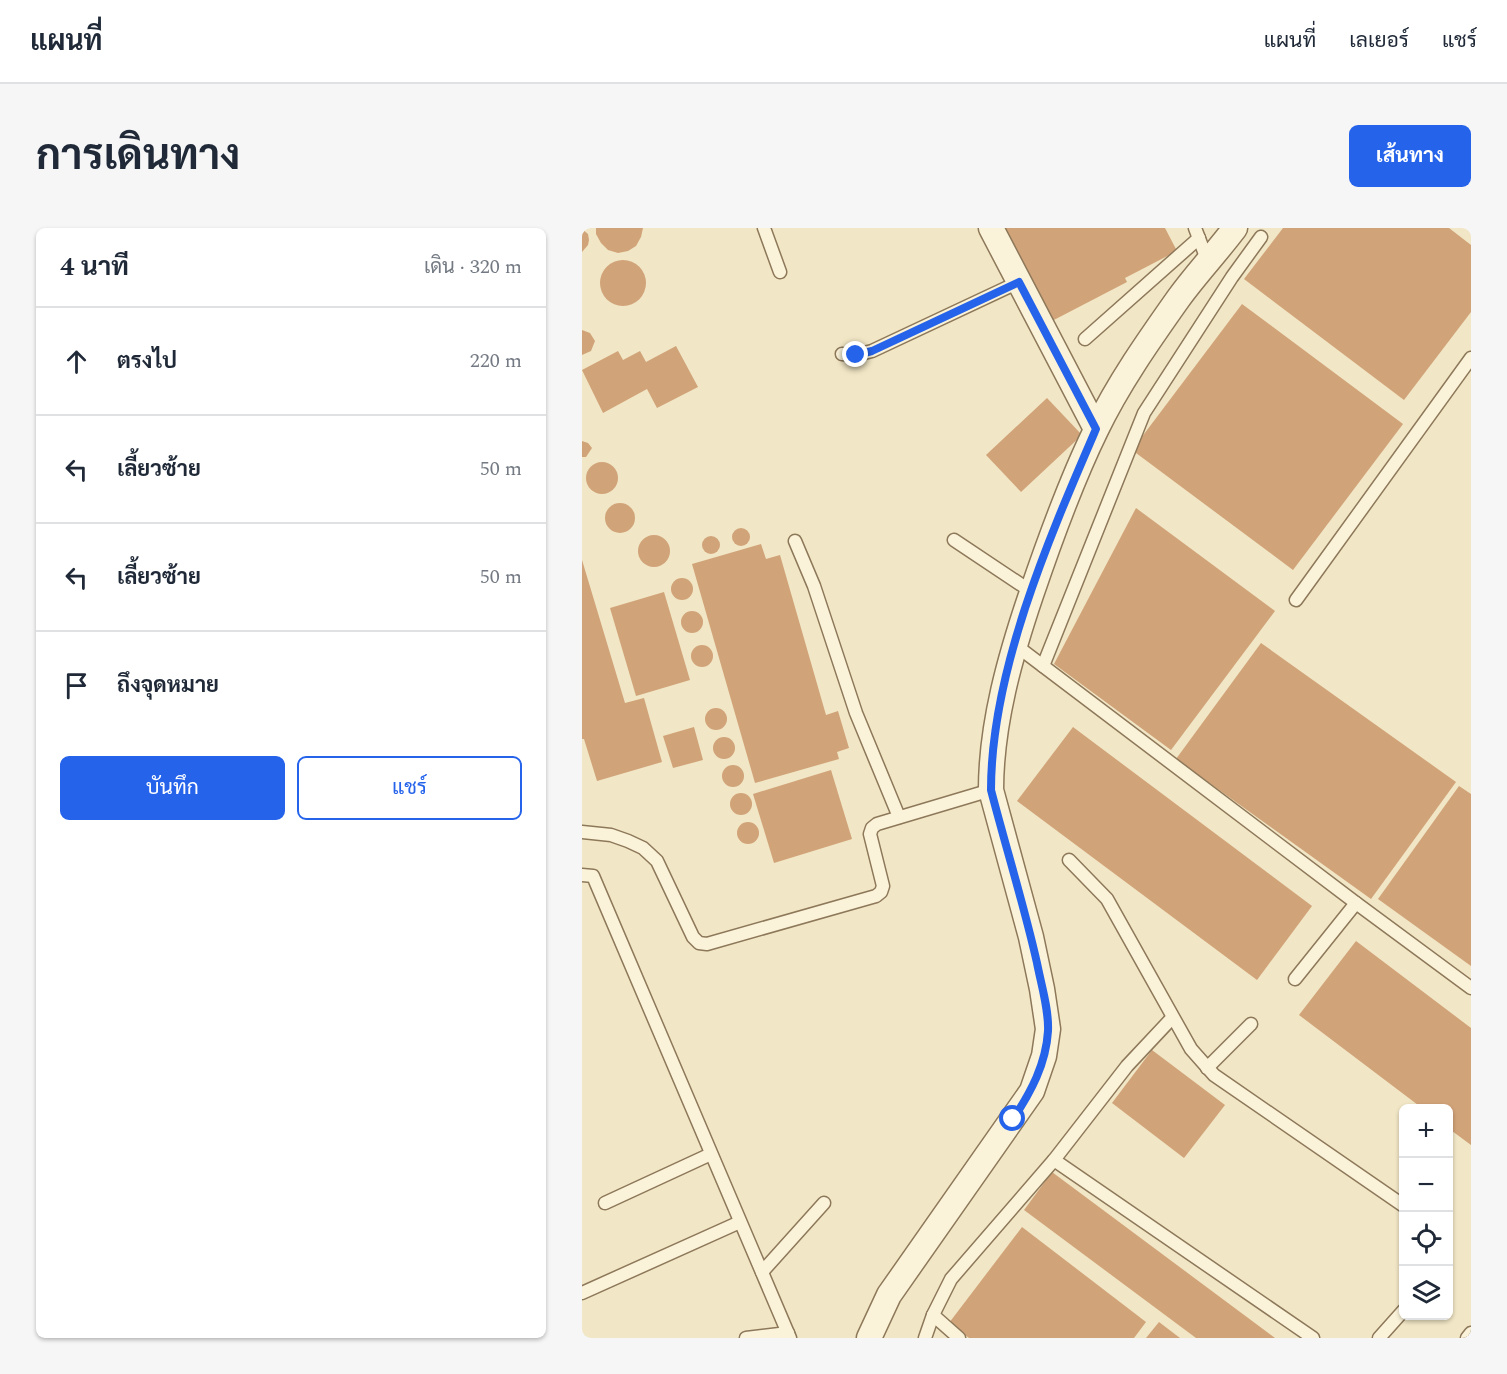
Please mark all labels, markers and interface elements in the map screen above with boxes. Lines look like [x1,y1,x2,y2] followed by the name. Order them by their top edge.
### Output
[30,20,103,63] text: แผนที่
[1264,25,1316,57] text: แผนที่
[1349,25,1409,57] text: เลเยอร์
[1442,25,1477,57] text: แชร์
[36,125,240,188] text: การเดินทาง
[1349,125,1471,187] button: เส้นทาง
[60,247,129,287] text: 4 นาที
[424,252,522,282] text: เดิน · 320 m
[842,341,868,367] route end
[60,345,93,378] icon: ahead
[117,345,177,378] text: ตรงไป
[470,346,522,376] text: 220 m
[60,453,93,486] icon: left
[117,453,201,486] text: เลี้ยวซ้าย
[480,454,522,484] text: 50 m
[60,561,93,594] icon: left
[117,561,201,594] text: เลี้ยวซ้าย
[480,562,522,592] text: 50 m
[60,669,93,702] icon: arrive
[117,669,219,702] text: ถึงจุดหมาย
[60,756,285,820] button: บันทึก
[297,756,522,820] button: แชร์
[1399,1104,1453,1320] map controls
[1399,1104,1453,1158] button: +
[999,1105,1025,1131] route start
[1399,1158,1453,1212] button: −
[1399,1212,1453,1266] button: locate
[1399,1266,1453,1320] button: layers

